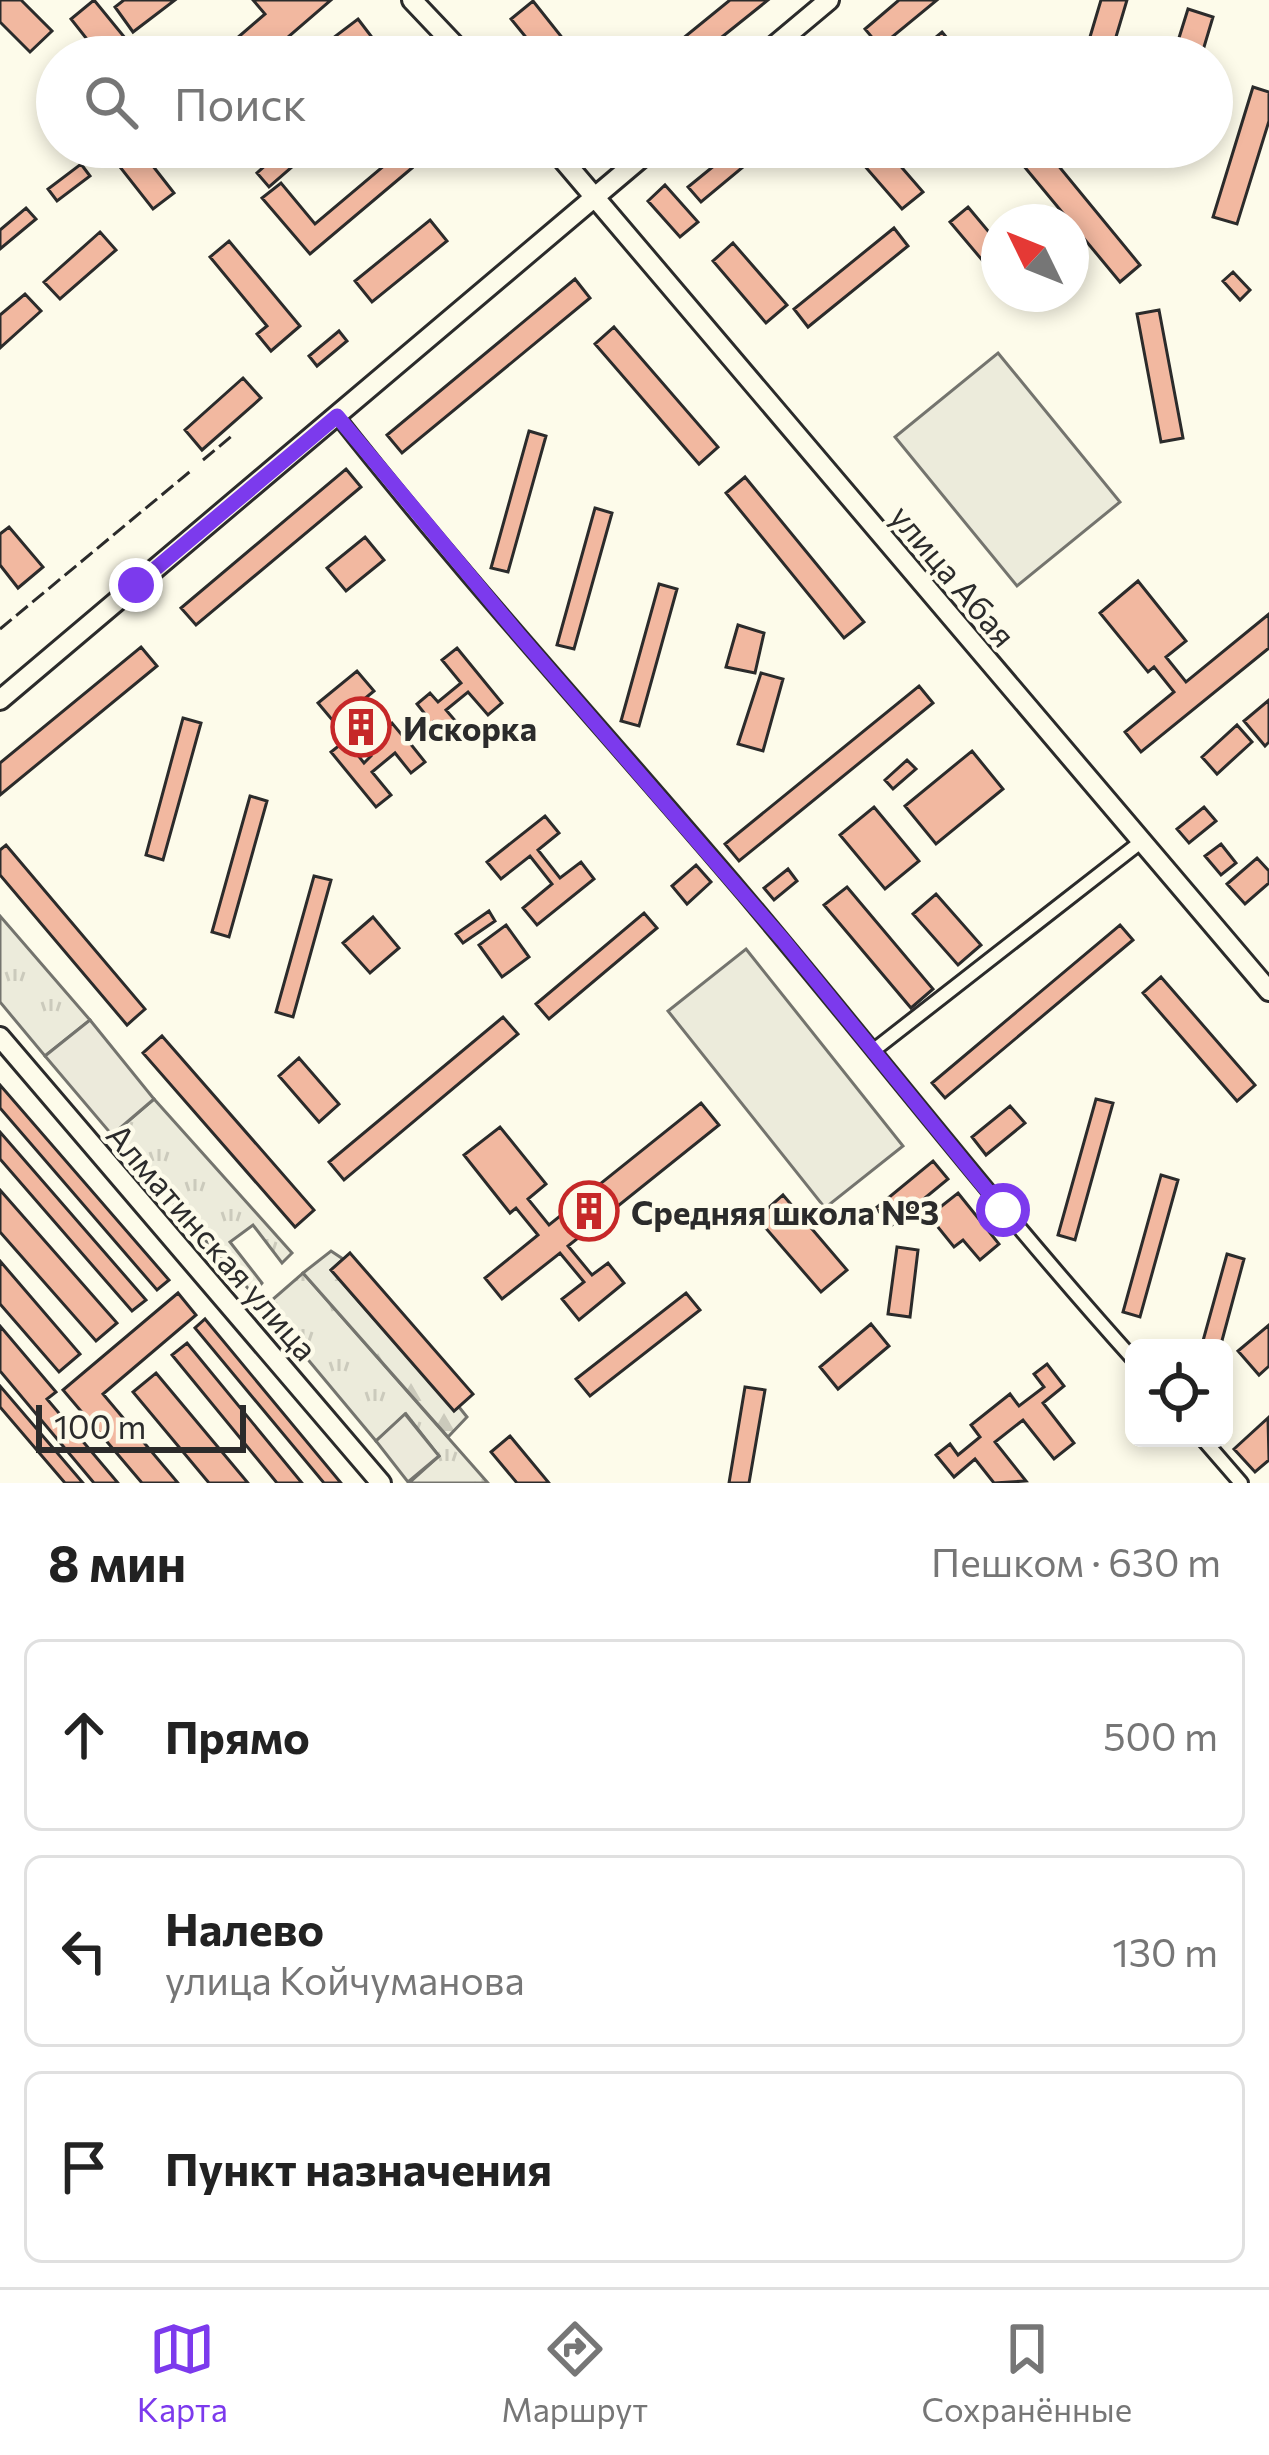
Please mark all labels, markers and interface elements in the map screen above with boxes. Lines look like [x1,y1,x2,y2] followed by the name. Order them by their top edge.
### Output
[36,36,1233,168] search box
[78,69,144,135] icon: search
[174,75,307,130] text: Поиск
[981,204,1089,312] north arrow
[883,496,1025,654] street label: улица Абая
[109,558,163,612] route end
[330,696,392,758] building icon: Искоркa
[403,707,537,748] place label: Искоркa
[99,1114,327,1368] street label: Алматинская улица
[558,1180,620,1242] building icon: Средняя школа №3
[976,1183,1030,1237] route start
[631,1191,939,1232] place label: Средняя школа №3
[1125,1339,1233,1447] map controls
[1125,1339,1233,1447] button: locate
[36,1399,246,1452] scale bar
[54,1405,146,1446] text: 100 m
[48,1530,186,1593] text: 8 мин
[931,1537,1221,1585] text: Пешком · 630 m
[51,1702,117,1768] icon: ahead
[165,1708,310,1763] text: Прямо
[1103,1711,1218,1759] text: 500 m
[165,1900,324,1955] text: Налево
[51,1918,117,1984] icon: left
[1112,1927,1218,1975] text: 130 m
[165,1955,525,2003] text: улица Койчуманова
[51,2134,117,2200] icon: arrive
[165,2140,552,2195] text: Пункт назначения
[137,2316,228,2429] tab: Карта
[501,2316,648,2429] tab: Маршрут
[922,2316,1132,2429] tab: Сохранённые

